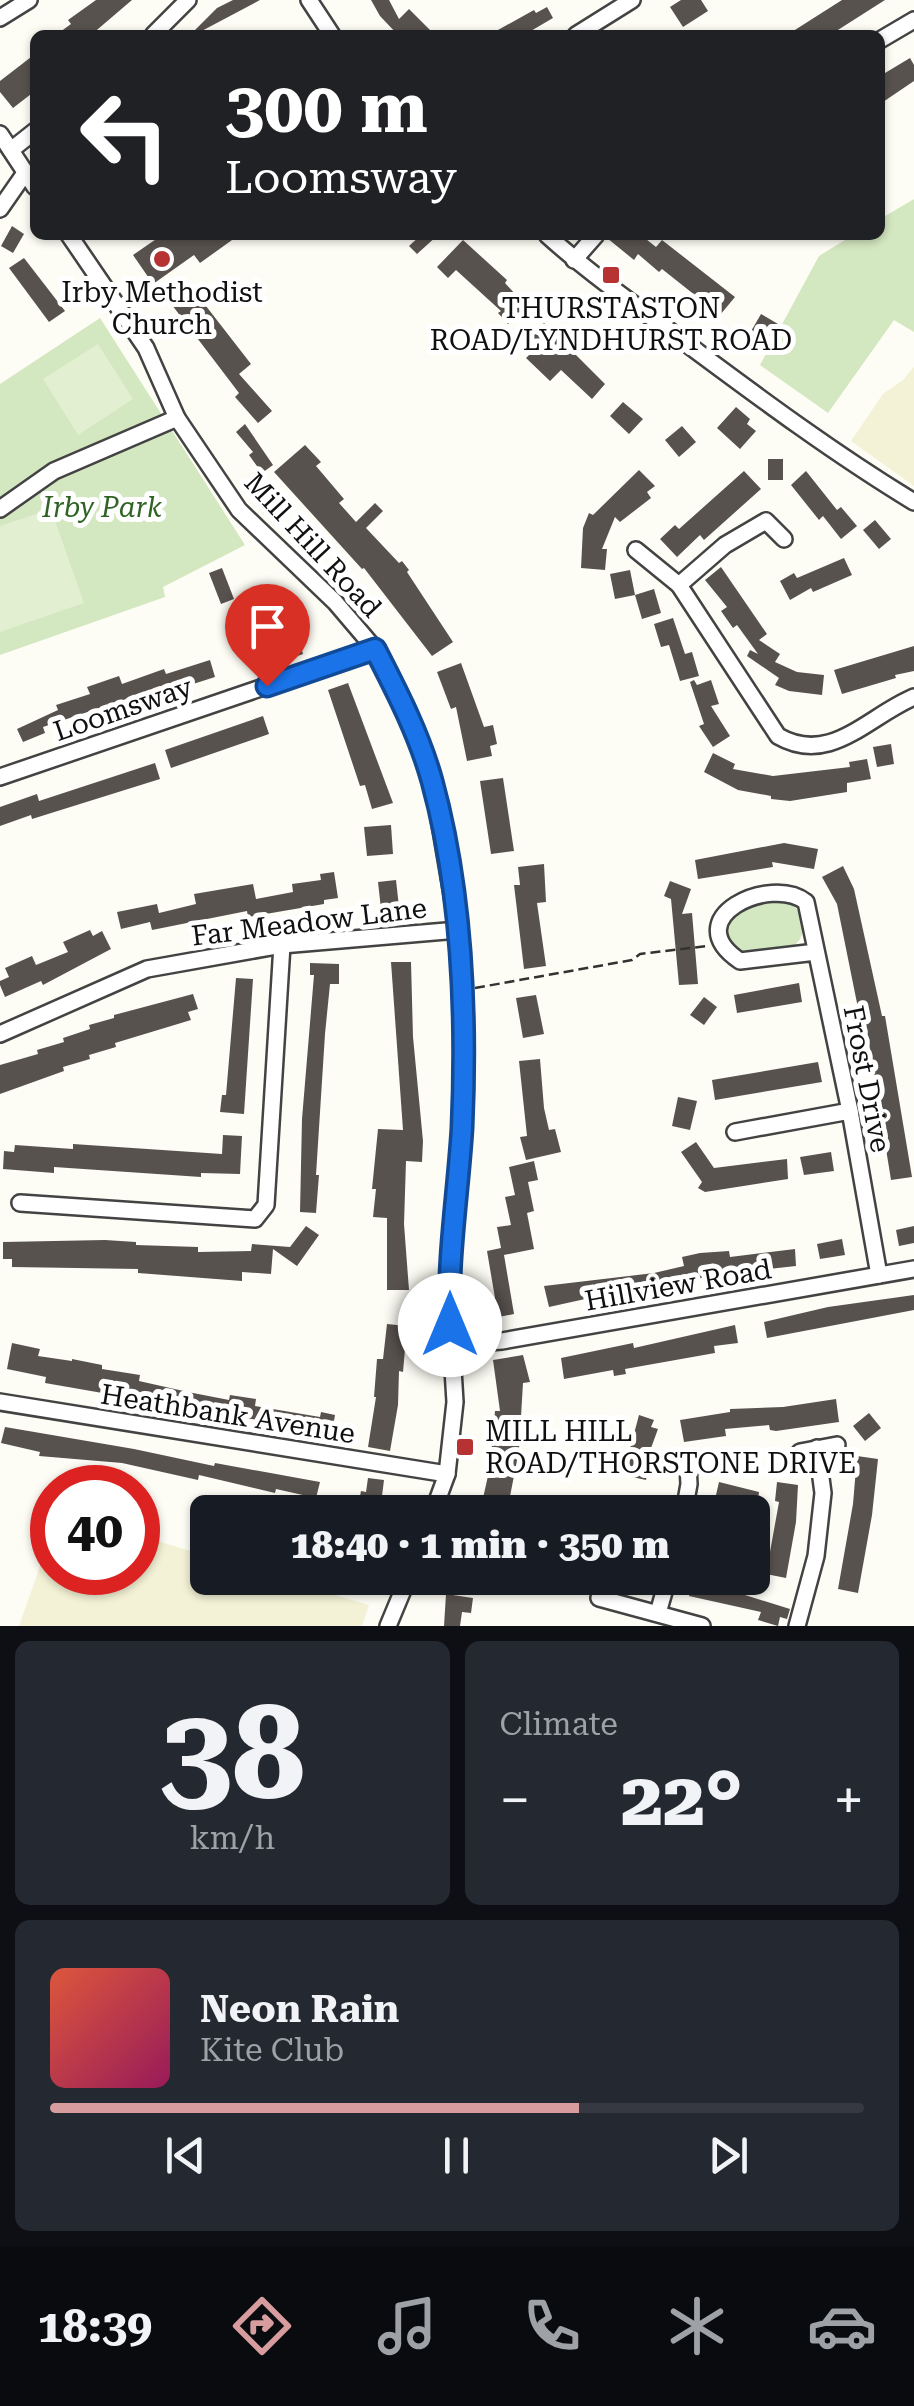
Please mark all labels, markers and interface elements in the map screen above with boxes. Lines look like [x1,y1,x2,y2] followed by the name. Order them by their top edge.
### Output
[225,67,428,149] text: 300 m
[60,70,190,200] icon: left
[225,151,457,204] text: Loomsway
[151,248,173,270] marker: Irby Methodist Church
[600,264,622,286] marker: THURSTASTON ROAD/LYNDHURST ROAD
[61,276,263,341] place label: Irby Methodist Church
[430,292,792,357] place label: THURSTASTON ROAD/LYNDHURST ROAD
[238,466,388,624] street label: Mill Hill Road
[41,491,163,524] park label: Irby Park
[225,584,310,687] pin
[240,599,295,654] icon: arrive
[49,670,197,748] street label: Loomsway
[189,891,429,953] street label: Far Meadow Lane
[837,1003,897,1155] street label: Frost Drive
[582,1252,774,1318] street label: Hillview Road
[398,1273,502,1377] position arrow
[98,1378,358,1450] street label: Heathbank Avenue
[485,1415,856,1480] place label: MILL HILL ROAD/THORSTONE DRIVE
[454,1436,476,1458] marker: MILL HILL ROAD/THORSTONE DRIVE
[30,1465,160,1595] speed limit sign: 40
[290,1523,670,1567] text: 18:40 · 1 min · 350 m
[159,1677,305,1830] text: 38
[500,1705,618,1743] text: Climate
[621,1755,743,1843] text: 22°
[500,1768,530,1832] text: −
[833,1768,864,1832] text: +
[189,1819,275,1857] text: km/h
[200,1987,399,2031] text: Neon Rain
[200,2031,344,2069] text: Kite Club
[158,2128,213,2183] icon: previous
[429,2128,484,2183] icon: pause
[701,2128,756,2183] icon: next
[227,2291,297,2361] icon: directions
[372,2291,442,2361] icon: music
[517,2291,587,2361] icon: phone
[662,2291,732,2361] icon: climate
[807,2291,877,2361] icon: car
[37,2300,152,2353] text: 18:39

